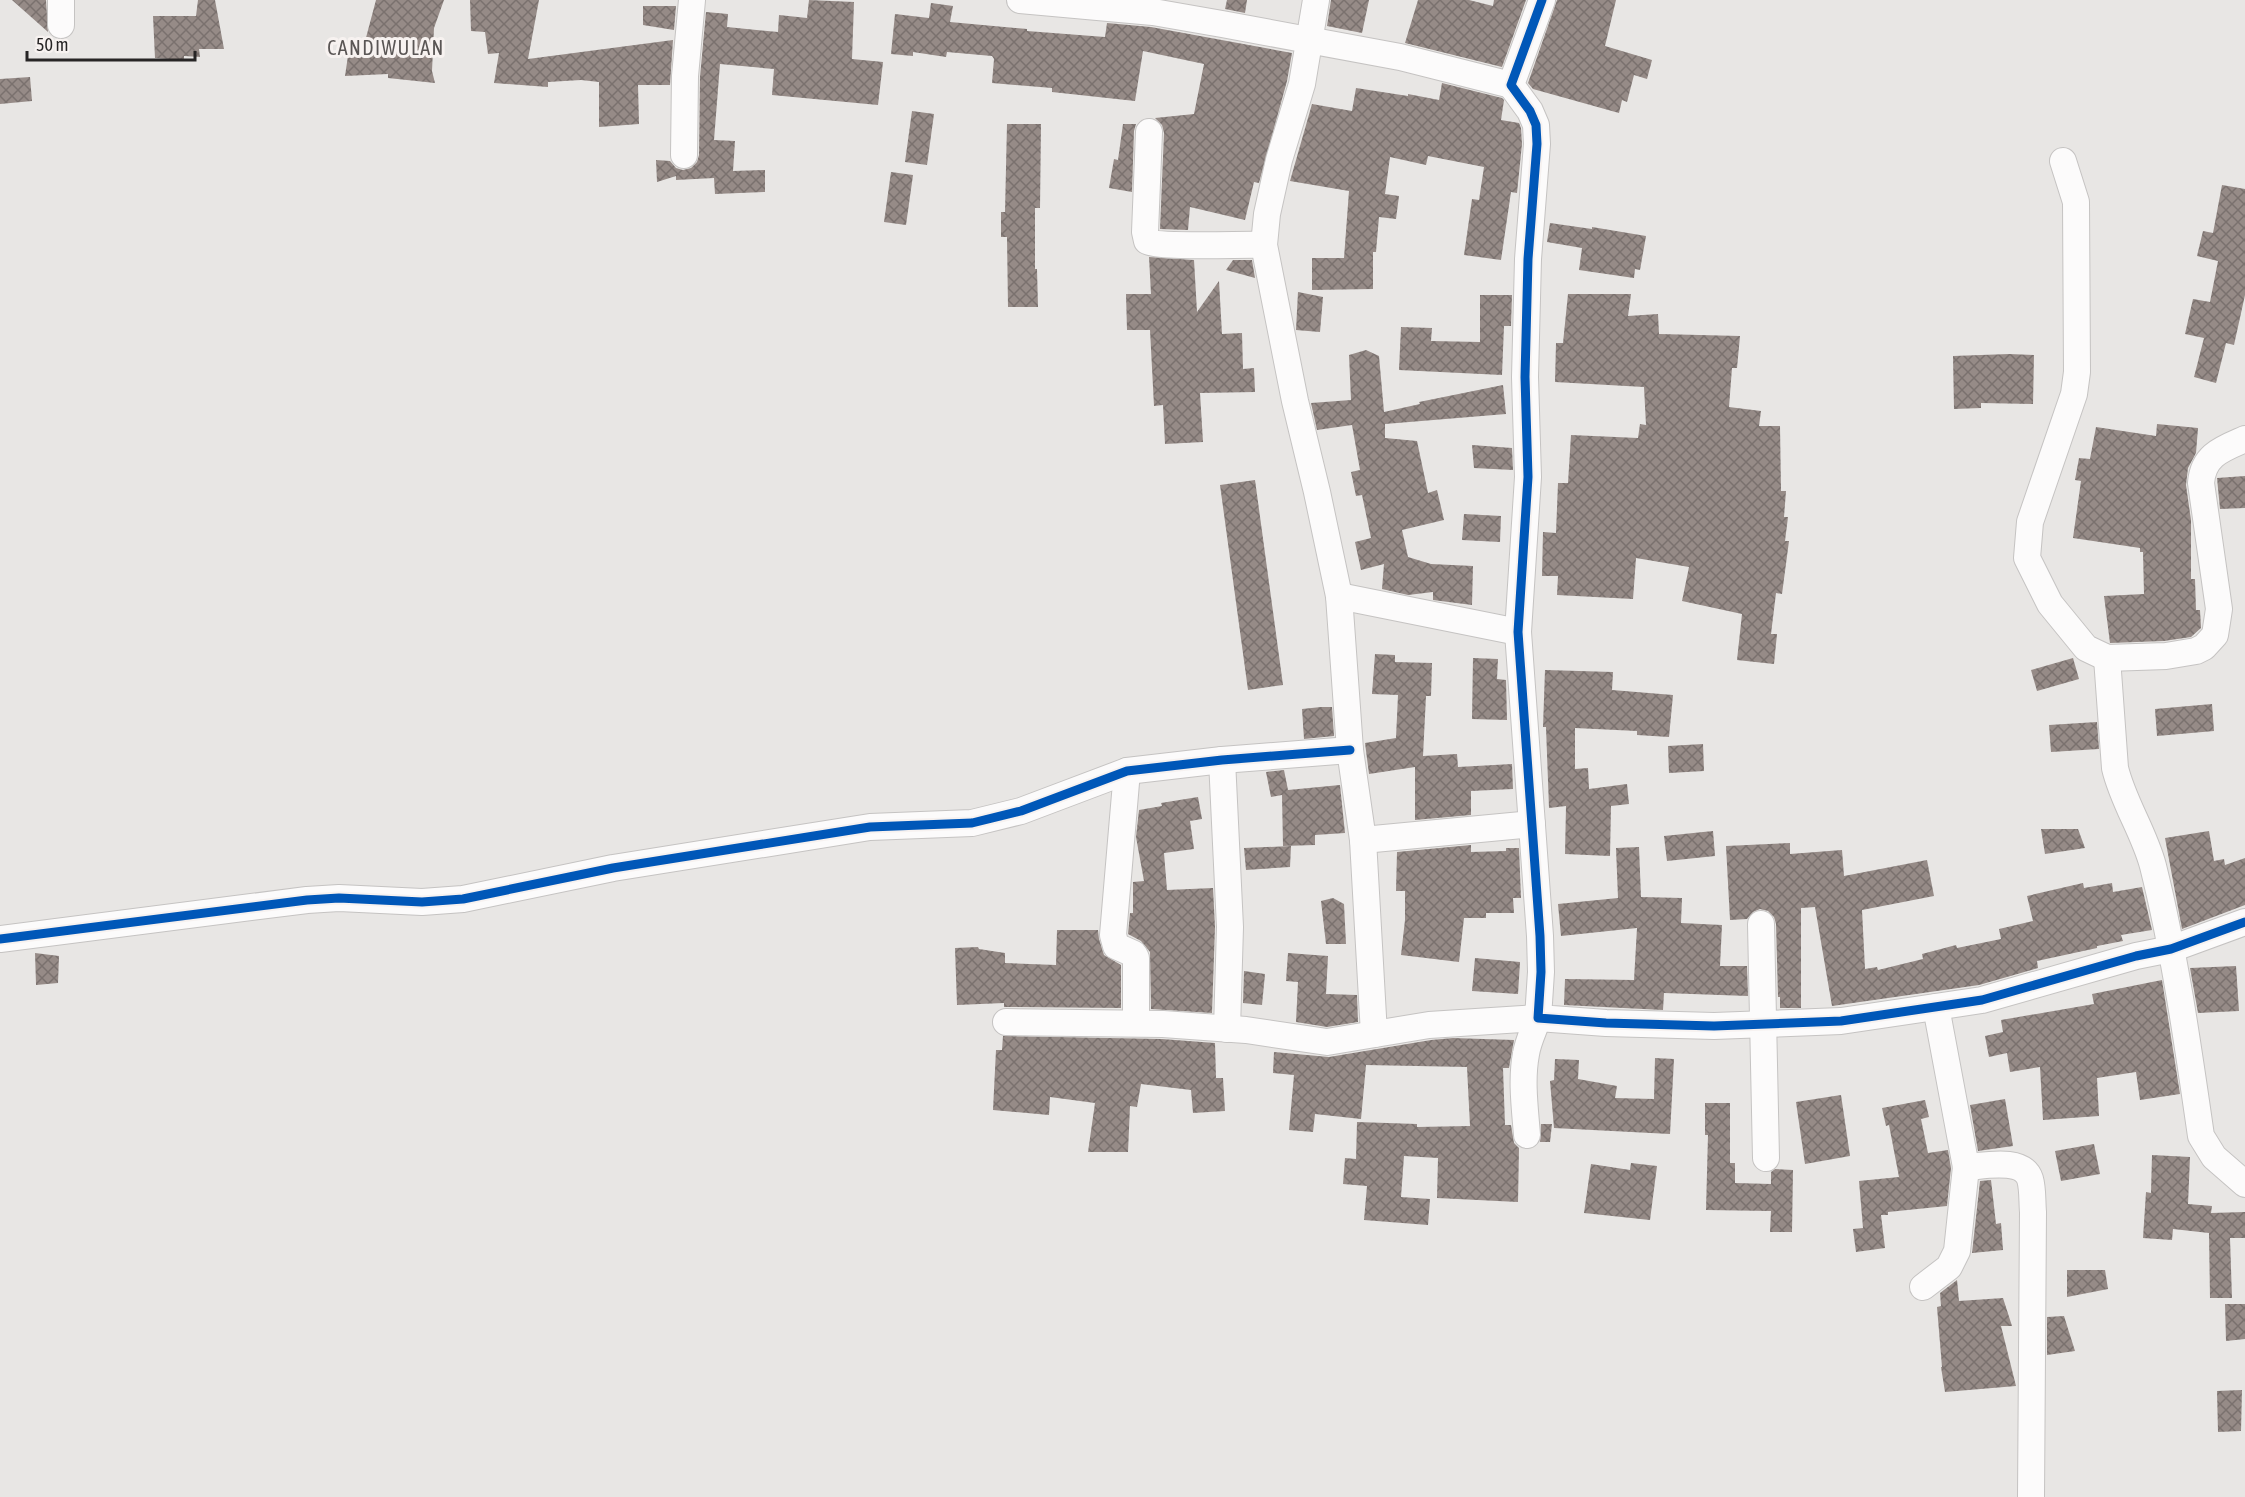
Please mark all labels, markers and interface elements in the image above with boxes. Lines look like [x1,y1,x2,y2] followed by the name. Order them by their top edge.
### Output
[27,24,195,62] scale bar
[36,34,68,55] text: 50 m
[327,36,445,59] district label: CANDIWULAN

